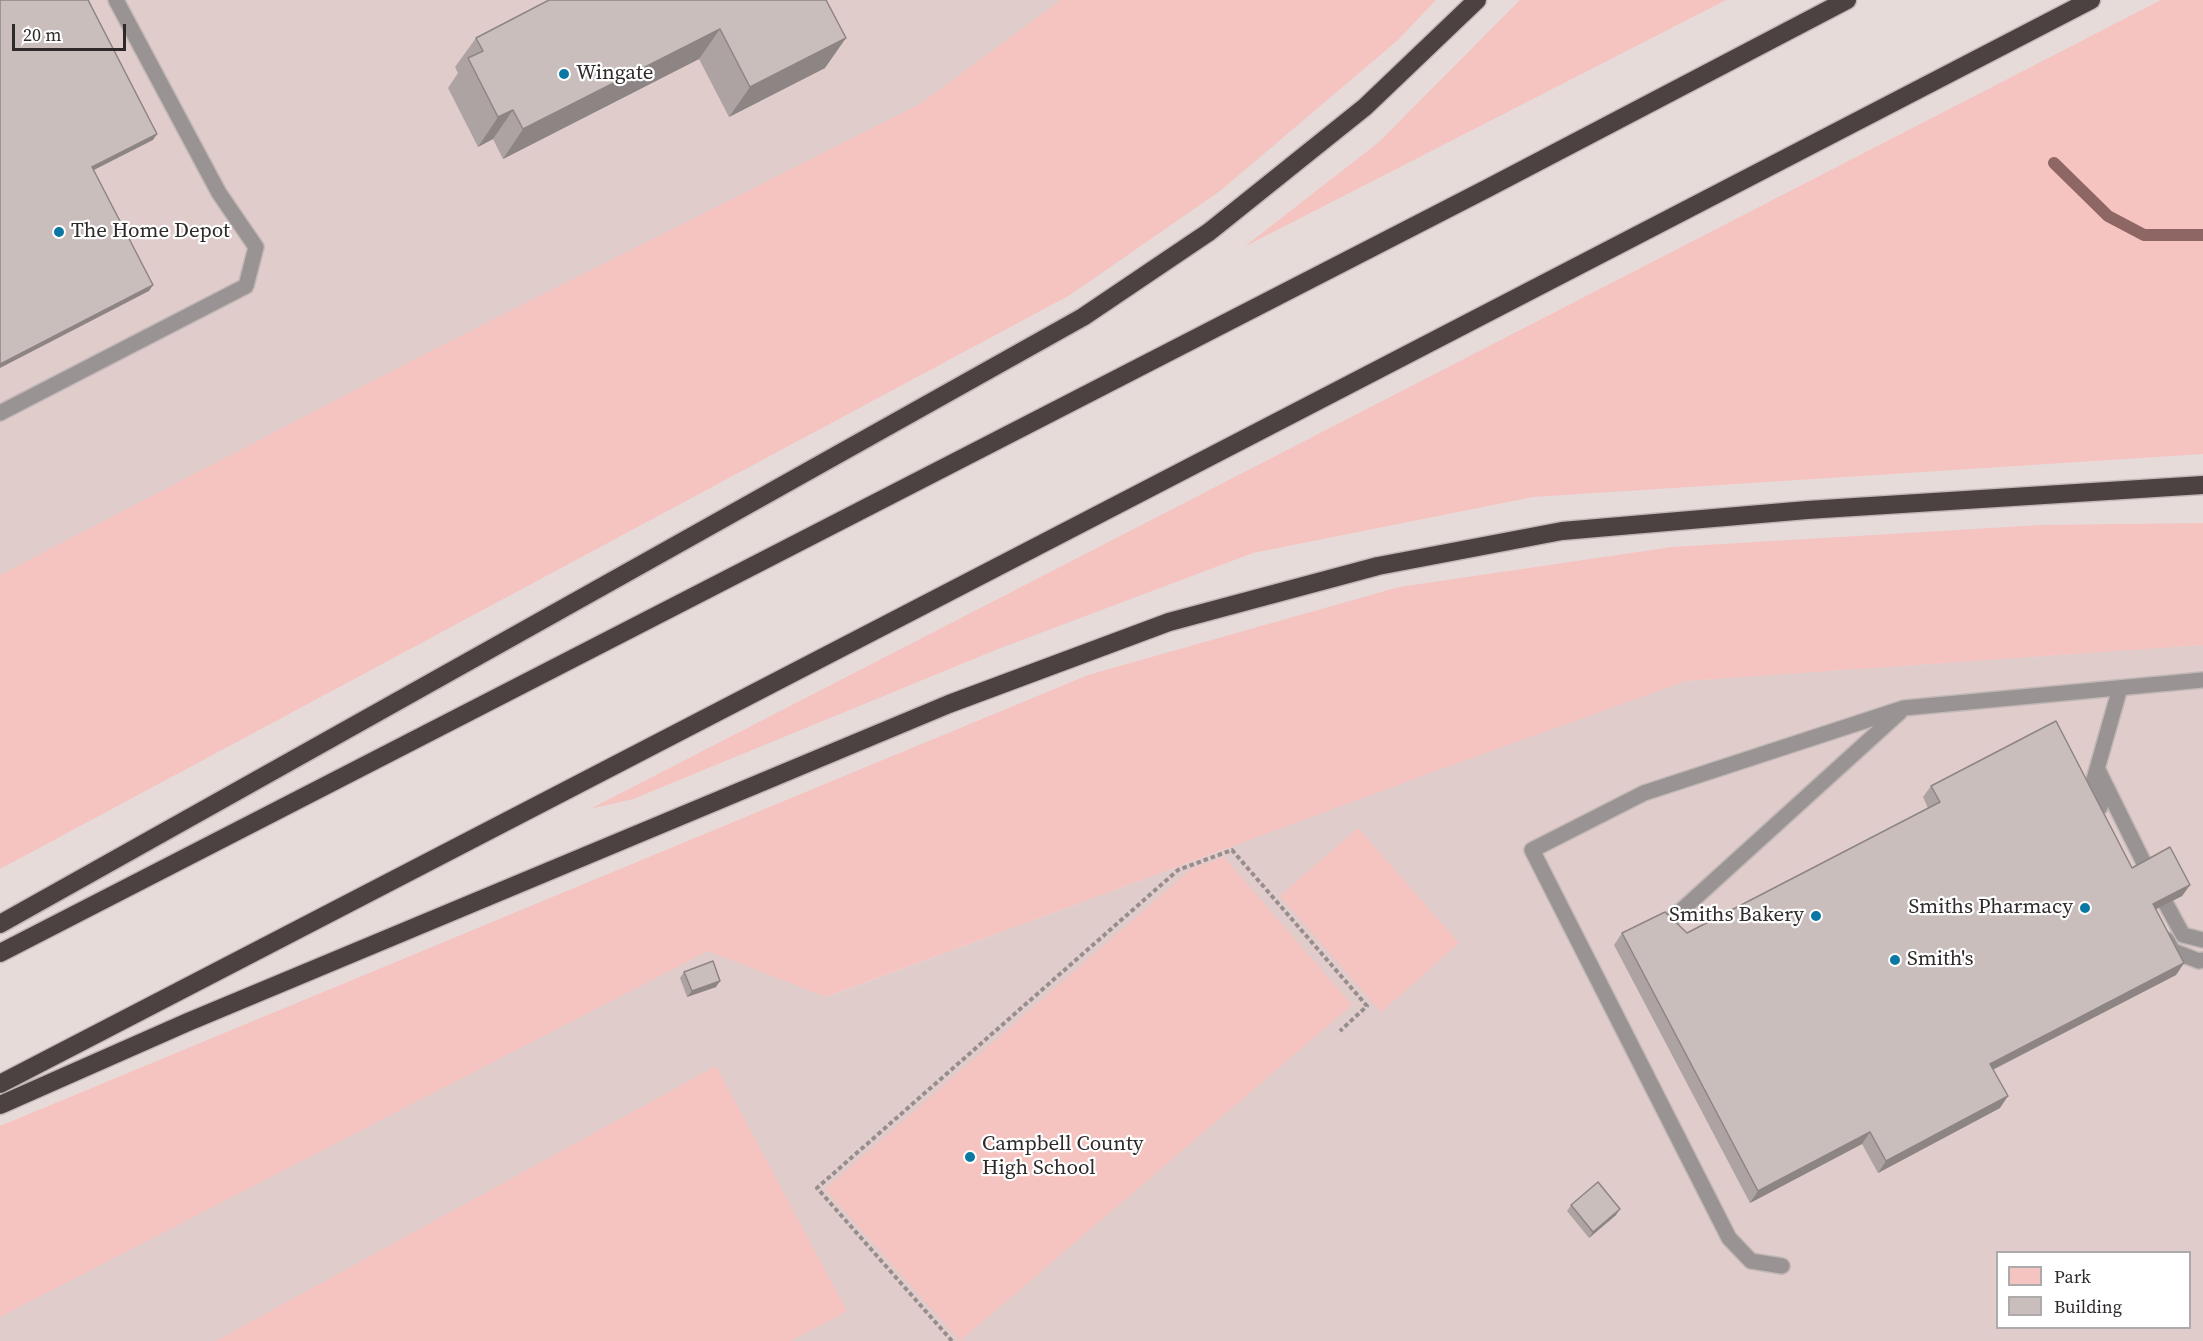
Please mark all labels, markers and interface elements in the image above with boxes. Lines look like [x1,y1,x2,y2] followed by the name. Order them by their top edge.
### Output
[15,12,129,50] scale bar
[23,22,61,47] text: 20 m
[576,61,653,87] place label: Wingate
[557,67,571,81] marker: Wingate
[71,219,230,245] place label: The Home Depot
[52,225,66,239] marker: The Home Depot
[1909,895,2073,921] place label: Smiths Pharmacy
[2078,901,2092,915] marker: Smiths Pharmacy
[1669,903,1804,929] place label: Smiths Bakery
[1809,909,1823,923] marker: Smiths Bakery
[1907,947,1974,973] place label: Smith's
[1888,953,1902,967] marker: Smith's
[982,1132,1144,1182] place label: Campbell County High School
[963,1150,977,1164] marker: Campbell County High School
[1996,1251,2191,1329] legend
[2054,1264,2091,1289] text: Park
[2054,1294,2122,1319] text: Building

